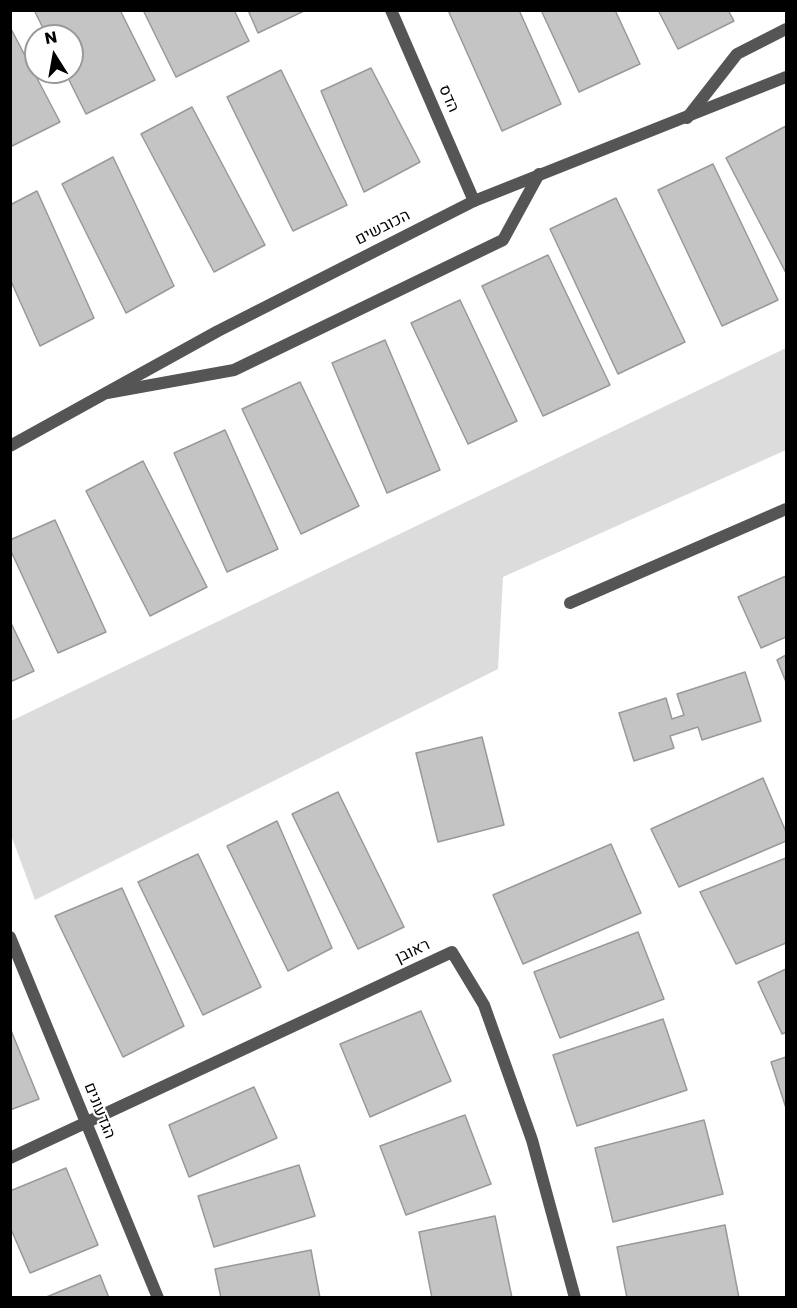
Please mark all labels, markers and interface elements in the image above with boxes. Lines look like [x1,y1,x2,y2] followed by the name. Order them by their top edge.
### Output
[24,24,84,84] north arrow
[43,25,59,50] text: N
[434,82,462,116] street label: הדס
[352,206,414,250] street label: הכובשים
[393,936,433,968] street label: ראובן
[79,1080,119,1142] street label: הגדעונים

